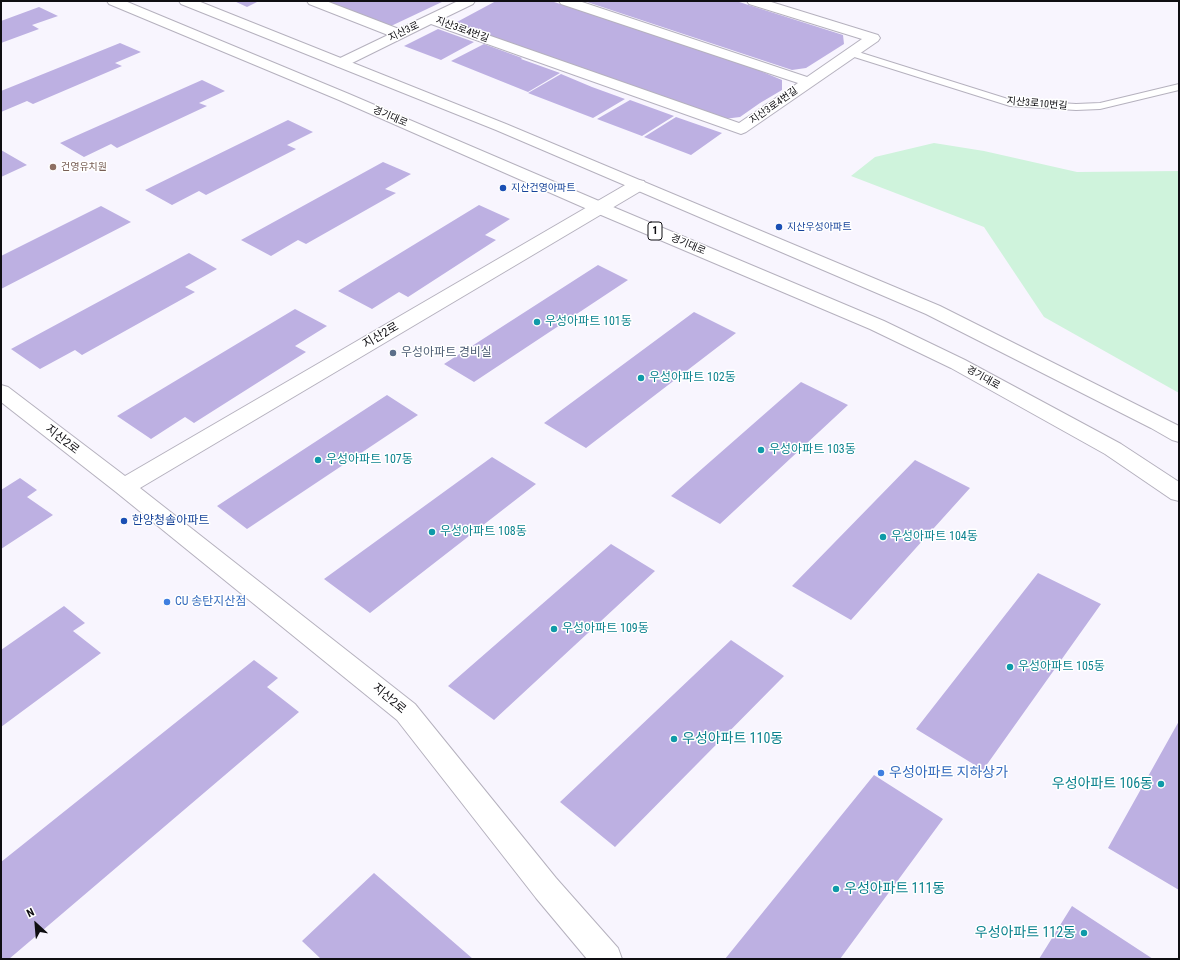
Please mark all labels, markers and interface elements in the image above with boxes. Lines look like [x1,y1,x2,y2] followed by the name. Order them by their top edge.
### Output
[434,15,490,45] street label: 지산3로4번길
[387,19,421,45] street label: 지산3로
[748,85,800,127] street label: 지산3로4번길
[1006,95,1068,113] street label: 지산3로10번길
[371,104,409,130] street label: 경기대로
[61,161,107,173] place label: 건영유치원
[48,162,58,172] marker: 건영유치원
[511,182,575,194] place label: 지산건영아파트
[498,183,508,193] marker: 지산건영아파트
[787,221,851,233] place label: 지산우성아파트
[648,222,662,240] road number: 1
[774,222,784,232] marker: 지산우성아파트
[669,232,707,258] street label: 경기대로
[545,315,632,329] place label: 우성아파트 101동
[532,317,542,327] marker: 우성아파트 101동
[360,320,402,352] street label: 지산2로
[401,346,492,360] place label: 우성아파트 경비실
[388,348,398,358] marker: 우성아파트 경비실
[964,364,1002,392] street label: 경기대로
[649,371,736,385] place label: 우성아파트 102동
[636,373,646,383] marker: 우성아파트 102동
[42,422,82,458] street label: 지산2로
[769,443,856,457] place label: 우성아파트 103동
[756,445,766,455] marker: 우성아파트 103동
[326,453,413,467] place label: 우성아파트 107동
[313,455,323,465] marker: 우성아파트 107동
[132,514,209,528] place label: 한양청솔아파트
[119,516,129,526] marker: 한양청솔아파트
[440,525,527,539] place label: 우성아파트 108동
[427,527,437,537] marker: 우성아파트 108동
[891,530,978,544] place label: 우성아파트 104동
[878,532,888,542] marker: 우성아파트 104동
[175,595,246,609] place label: CU 송탄지산점
[162,597,172,607] marker: CU 송탄지산점
[562,622,649,636] place label: 우성아파트 109동
[549,624,559,634] marker: 우성아파트 109동
[1018,660,1105,674] place label: 우성아파트 105동
[1005,662,1015,672] marker: 우성아파트 105동
[369,681,409,717] street label: 지산2로
[682,731,783,747] place label: 우성아파트 110동
[669,734,679,744] marker: 우성아파트 110동
[889,765,1008,781] place label: 우성아파트 지하상가
[876,768,886,778] marker: 우성아파트 지하상가
[1052,776,1153,792] place label: 우성아파트 106동
[1156,779,1166,789] marker: 우성아파트 106동
[844,881,945,897] place label: 우성아파트 111동
[831,884,841,894] marker: 우성아파트 111동
[16,904,56,944] north arrow
[25,905,36,920] text: N
[975,925,1076,941] place label: 우성아파트 112동
[1079,928,1089,938] marker: 우성아파트 112동

